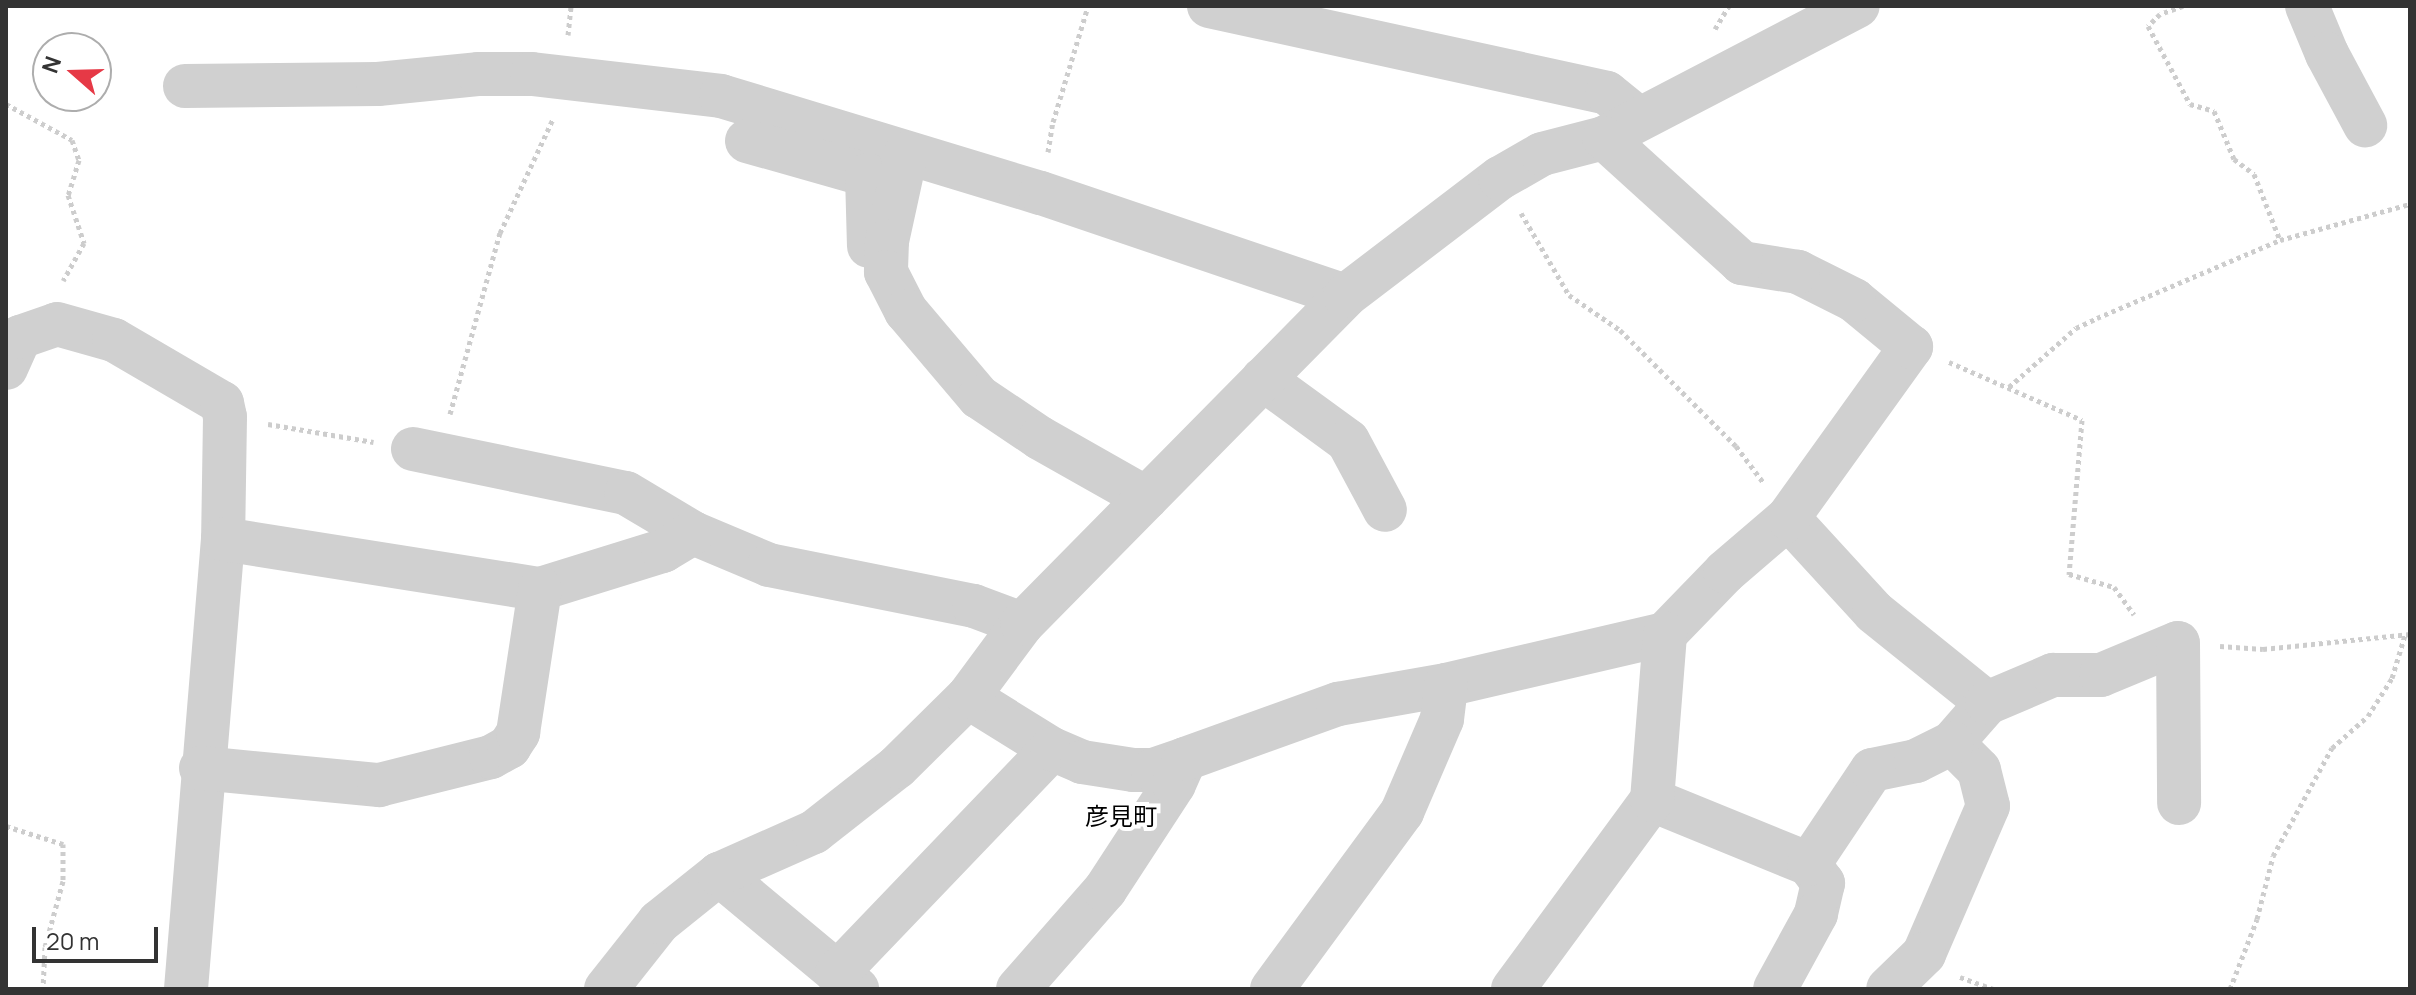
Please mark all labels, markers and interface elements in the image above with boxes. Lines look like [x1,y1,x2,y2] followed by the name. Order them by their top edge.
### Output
[32,32,112,112] north arrow
[35,52,68,77] text: N
[1085,802,1157,830] district label: 彦見町
[36,911,162,961] scale bar
[46,924,99,957] text: 20 m

